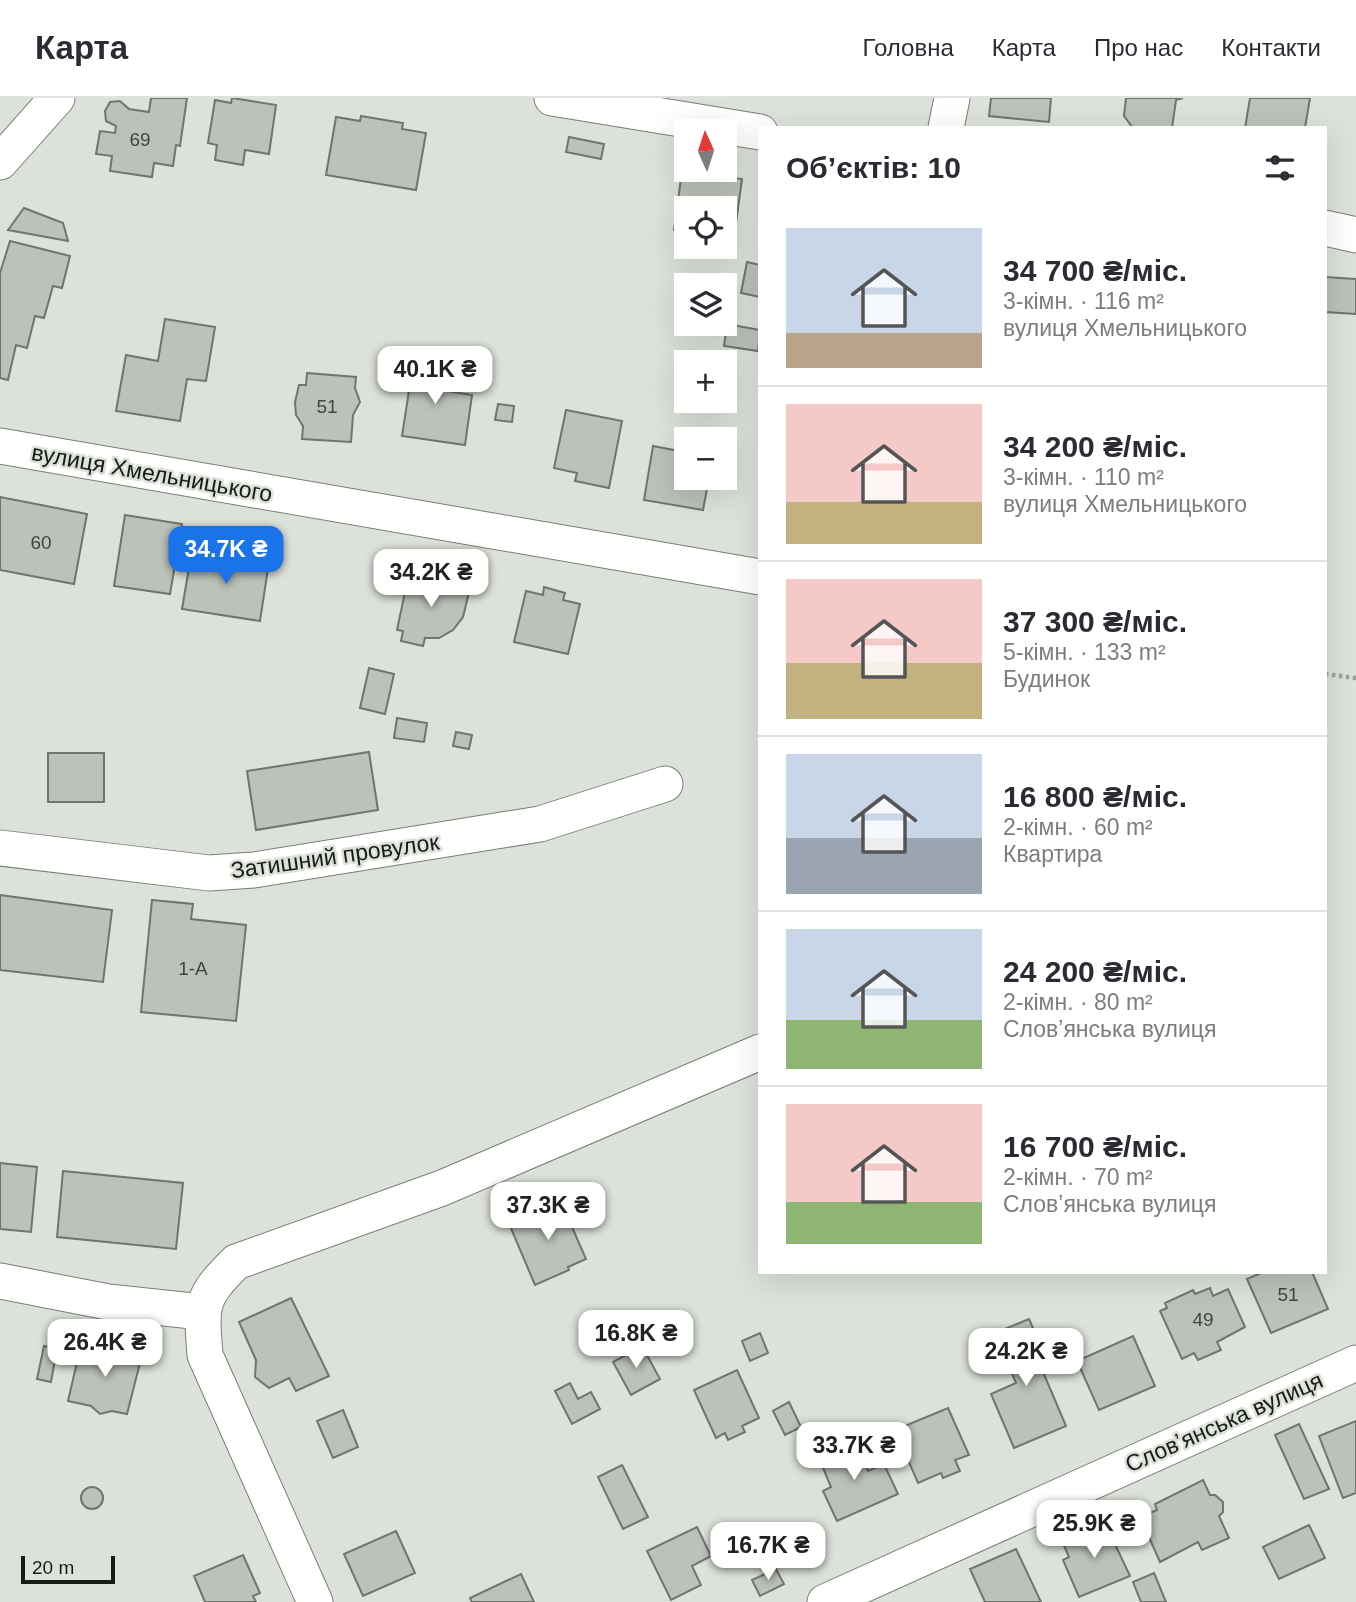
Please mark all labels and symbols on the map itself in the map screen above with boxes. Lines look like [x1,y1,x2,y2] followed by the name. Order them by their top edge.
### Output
[674,119,737,182] north arrow
[129,129,151,150] house number: 69
[370,346,500,406] pin: 40.1K ₴
[316,396,338,417] house number: 51
[30,439,274,507] street label: вулиця Хмельницького
[161,526,291,586] pin: 34.7K ₴
[30,532,52,553] house number: 60
[366,550,496,609] pin: 34.2K ₴
[229,828,442,883] street label: Затишний провулок
[178,958,208,979] house number: 1-А
[483,1182,613,1242] pin: 37.3K ₴
[1277,1284,1299,1305] house number: 51
[1192,1309,1214,1330] house number: 49
[571,1310,701,1370] pin: 16.8K ₴
[40,1320,170,1379] pin: 26.4K ₴
[961,1328,1091,1388] pin: 24.2K ₴
[1121,1367,1327,1477] street label: Словʼянська вулиця
[789,1422,919,1482] pin: 33.7K ₴
[1029,1500,1159,1560] pin: 25.9K ₴
[703,1522,833,1582] pin: 16.7K ₴
[21,1553,116,1585] scale bar

